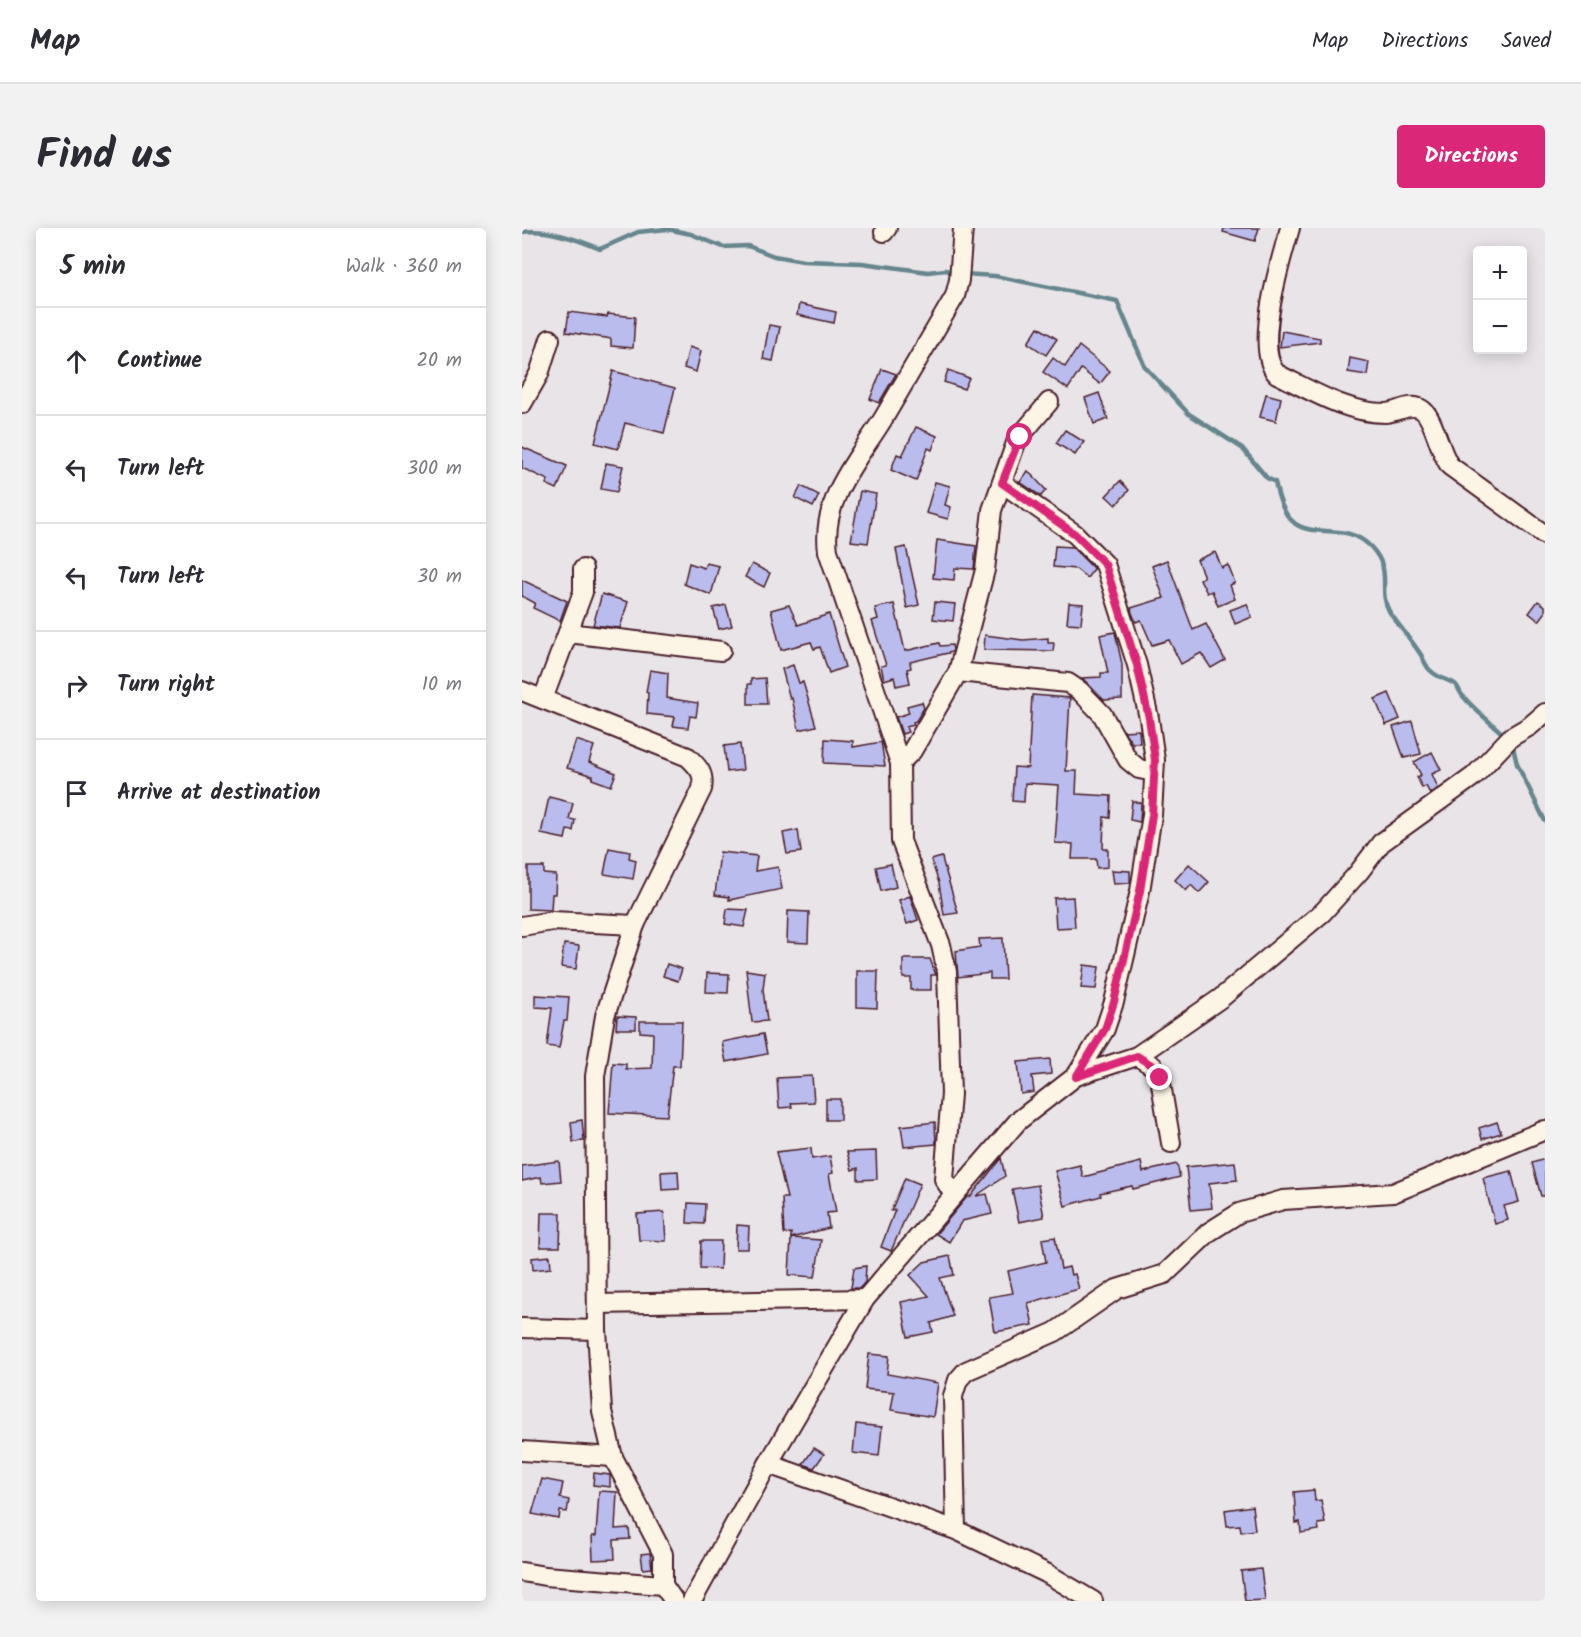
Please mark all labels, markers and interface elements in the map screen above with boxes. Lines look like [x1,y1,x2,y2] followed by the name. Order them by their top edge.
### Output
[30,19,81,64] text: Map
[1312,25,1348,58] text: Map
[1381,25,1468,58] text: Directions
[1501,25,1551,58] text: Saved
[36,123,172,190] text: Find us
[1397,125,1545,188] button: Directions
[60,246,126,288] text: 5 min
[1473,246,1527,354] map controls
[1473,246,1527,300] button: +
[345,251,462,283] text: Walk · 360 m
[1473,300,1527,354] button: −
[117,344,202,379] text: Continue
[60,345,93,378] icon: ahead
[416,345,462,377] text: 20 m
[1006,423,1032,449] route start
[117,452,204,487] text: Turn left
[60,453,93,486] icon: left
[407,453,462,485] text: 300 m
[117,560,204,595] text: Turn left
[60,561,93,594] icon: left
[417,561,462,593] text: 30 m
[117,668,215,703] text: Turn right
[60,669,93,702] icon: right
[422,669,462,701] text: 10 m
[117,776,320,811] text: Arrive at destination
[60,777,93,810] icon: arrive
[1146,1064,1172,1090] route end

